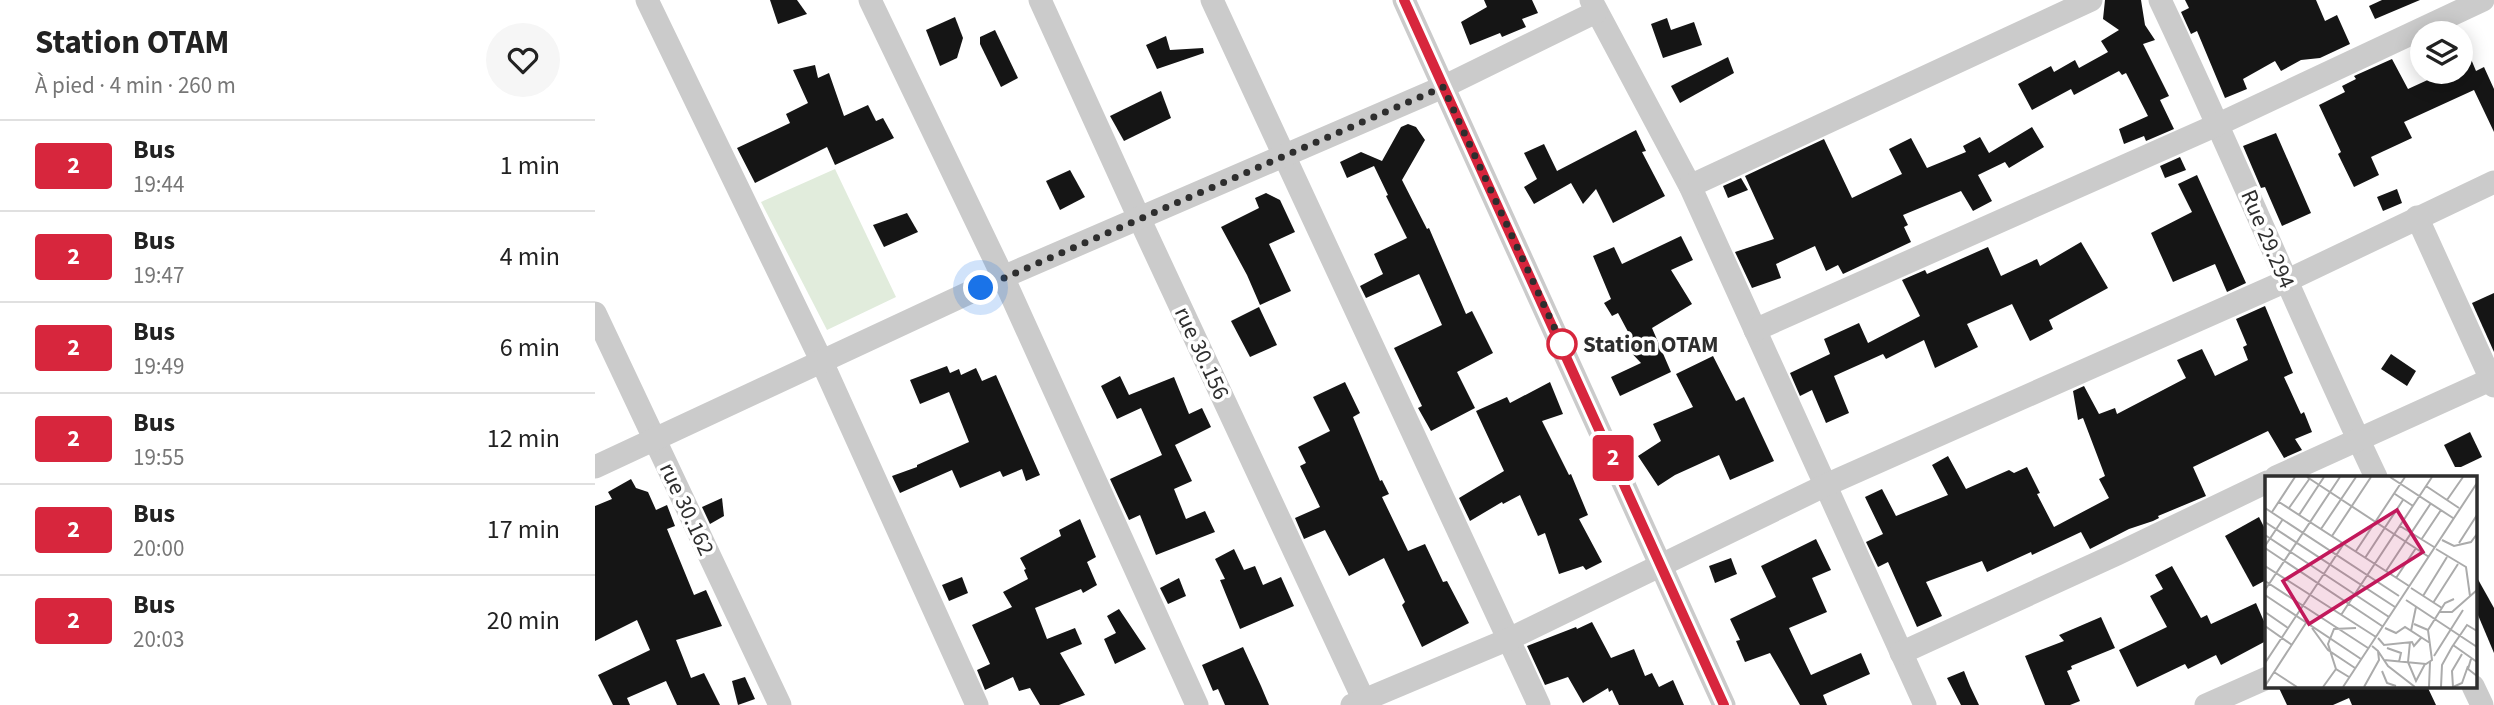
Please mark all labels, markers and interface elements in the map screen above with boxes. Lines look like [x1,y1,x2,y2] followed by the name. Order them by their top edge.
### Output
[35,19,229,66] text: Station OTAM
[2410,21,2473,84] map controls
[2410,21,2473,84] button: layers
[486,23,560,97] button: heart
[35,69,236,102] text: À pied · 4 min · 260 m
[133,131,175,168] text: Bus
[500,147,560,184] text: 1 min
[67,148,80,183] text: 2
[133,168,184,201] text: 19:44
[2232,184,2304,294] street label: Rue 29.294
[133,222,175,259] text: Bus
[500,238,560,275] text: 4 min
[67,239,80,274] text: 2
[133,259,184,292] text: 19:47
[963,270,998,305] your location
[1166,301,1238,405] street label: rue 30.156
[133,313,175,350] text: Bus
[1583,328,1719,361] place label: Station OTAM
[500,329,560,366] text: 6 min
[1547,329,1577,359] marker: Station OTAM
[67,330,80,365] text: 2
[133,350,184,383] text: 19:49
[133,404,175,441] text: Bus
[487,420,560,457] text: 12 min
[67,421,80,456] text: 2
[1590,435,1636,481] line badge: 2
[1607,440,1619,475] text: 2
[133,441,184,474] text: 19:55
[651,457,723,561] street label: rue 30.162
[2265,476,2477,688] inset map
[133,495,175,532] text: Bus
[487,511,560,548] text: 17 min
[67,512,80,547] text: 2
[133,532,184,565] text: 20:00
[133,586,175,623] text: Bus
[487,602,560,639] text: 20 min
[67,603,80,638] text: 2
[133,623,184,656] text: 20:03

